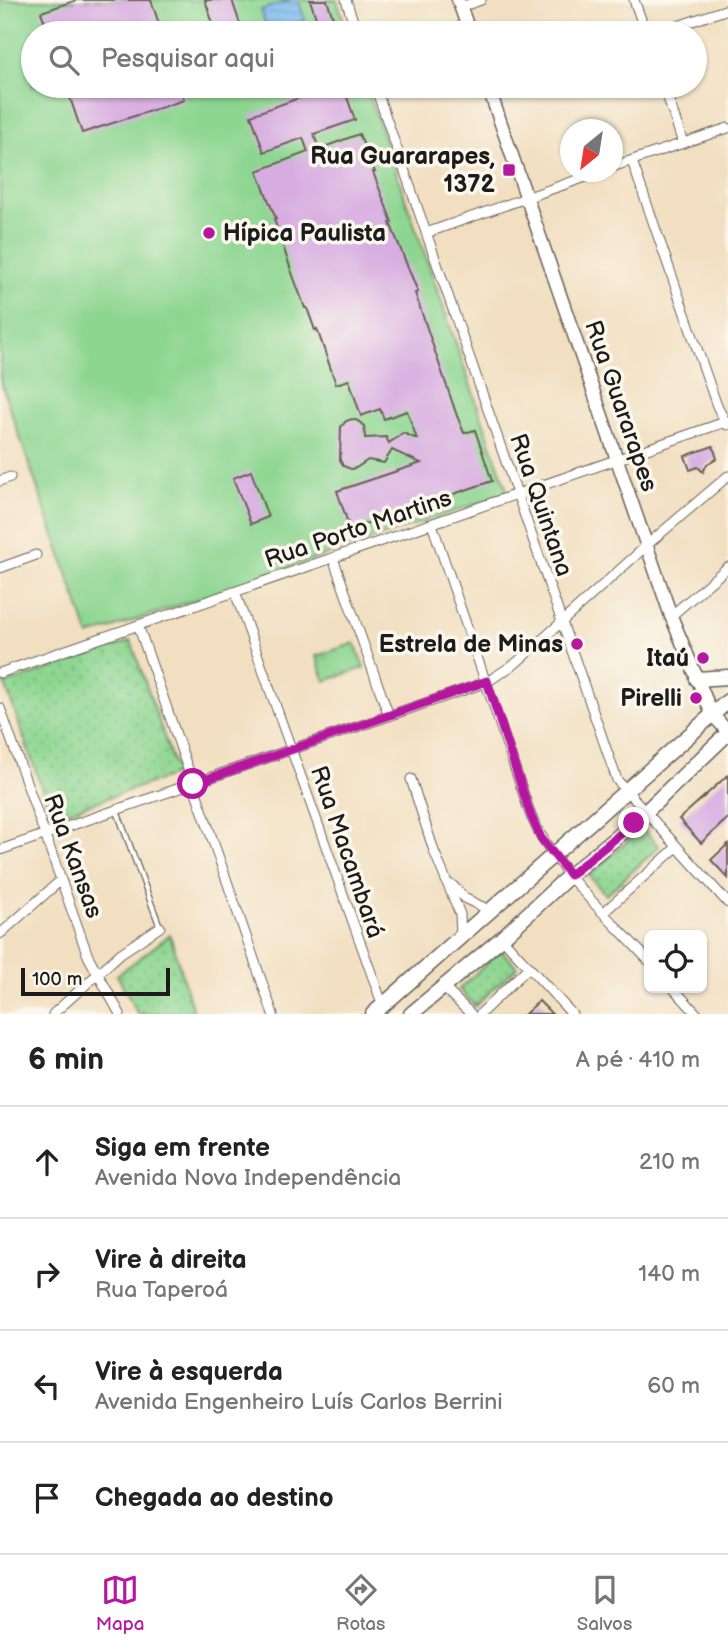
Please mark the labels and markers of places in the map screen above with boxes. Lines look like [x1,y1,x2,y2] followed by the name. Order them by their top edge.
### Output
[310,142,496,199] place label: Rua Guararapes, 1372
[501,162,517,178] marker: Rua Guararapes, 1372
[223,219,386,248] place label: Hípica Paulista
[201,225,217,241] marker: Hípica Paulista
[379,630,563,659] place label: Estrela de Minas
[569,636,585,652] marker: Estrela de Minas
[646,644,689,673] place label: Itaú
[695,650,711,666] marker: Itaú
[620,684,682,713] place label: Pirelli
[688,690,704,706] marker: Pirelli

